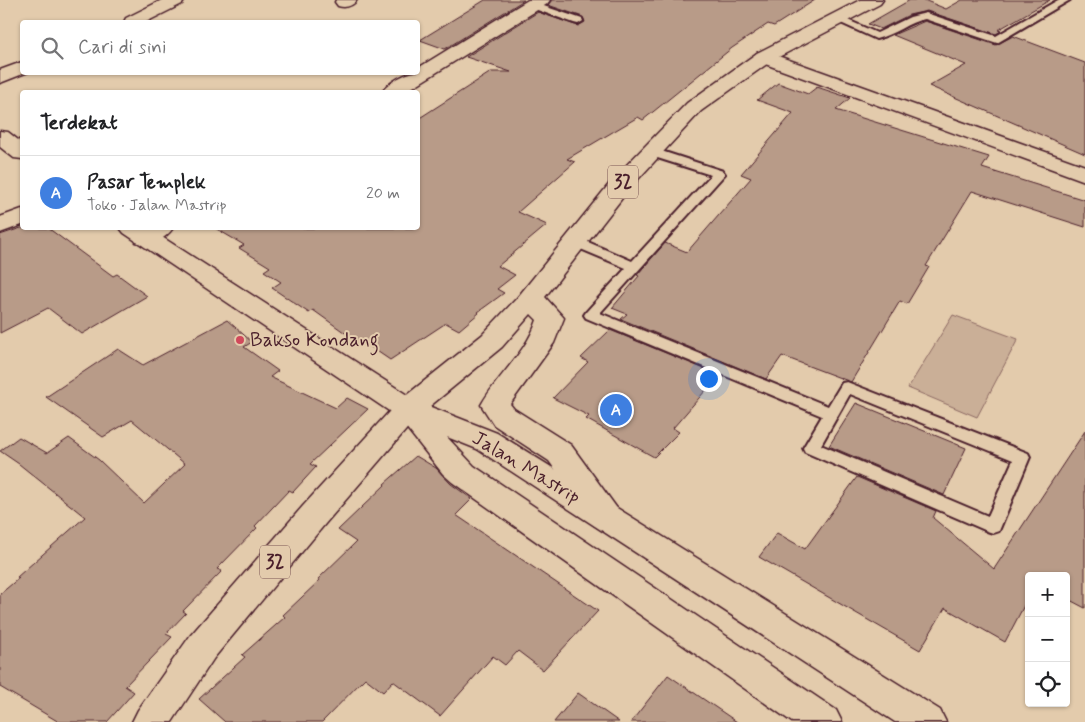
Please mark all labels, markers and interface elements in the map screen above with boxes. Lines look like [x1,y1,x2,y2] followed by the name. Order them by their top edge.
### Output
[20,20,420,75] search box
[38,34,66,62] icon: search
[78,35,166,60] text: Cari di sini
[40,109,118,137] text: Terdekat
[608,166,638,198] road number: 32
[87,170,206,195] text: Pasar Templek
[51,183,61,204] text: A
[366,183,400,204] text: 20 m
[87,195,227,216] text: Toko · Jalan Mastrip
[250,327,379,356] place label: Bakso Kondang
[234,334,246,346] marker: Bakso Kondang
[696,366,722,392] your location
[600,391,632,429] pin: A
[467,425,585,511] street label: Jalan Mastrip
[260,546,290,578] road number: 32
[1025,572,1070,707] map controls
[1025,572,1070,617] button: +
[1025,617,1070,662] button: −
[1025,662,1070,707] button: locate

